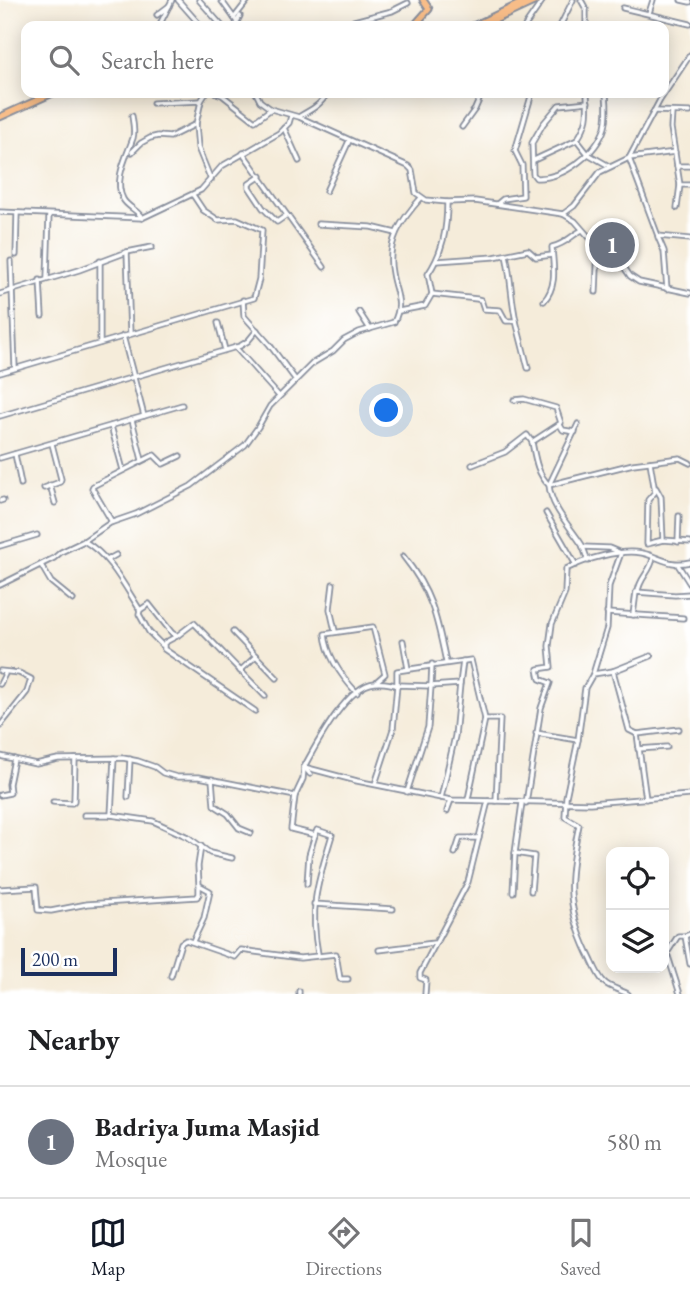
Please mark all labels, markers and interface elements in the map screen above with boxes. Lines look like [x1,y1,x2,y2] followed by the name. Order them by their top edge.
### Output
[21,21,669,98] search box
[45,41,83,79] icon: search
[101,43,214,77] text: Search here
[589,219,635,271] pin: 1
[369,393,403,427] your location
[606,847,669,973] map controls
[606,847,669,910] button: locate
[606,910,669,973] button: layers
[21,945,117,977] scale bar
[32,947,78,972] text: 200 m
[28,1020,120,1059] text: Nearby
[95,1110,320,1144] text: Badriya Juma Masjid
[45,1127,57,1157] text: 1
[606,1127,662,1157] text: 580 m
[95,1144,167,1174] text: Mosque
[89,1214,127,1281] tab: Map
[305,1214,382,1281] tab: Directions
[560,1214,601,1281] tab: Saved

